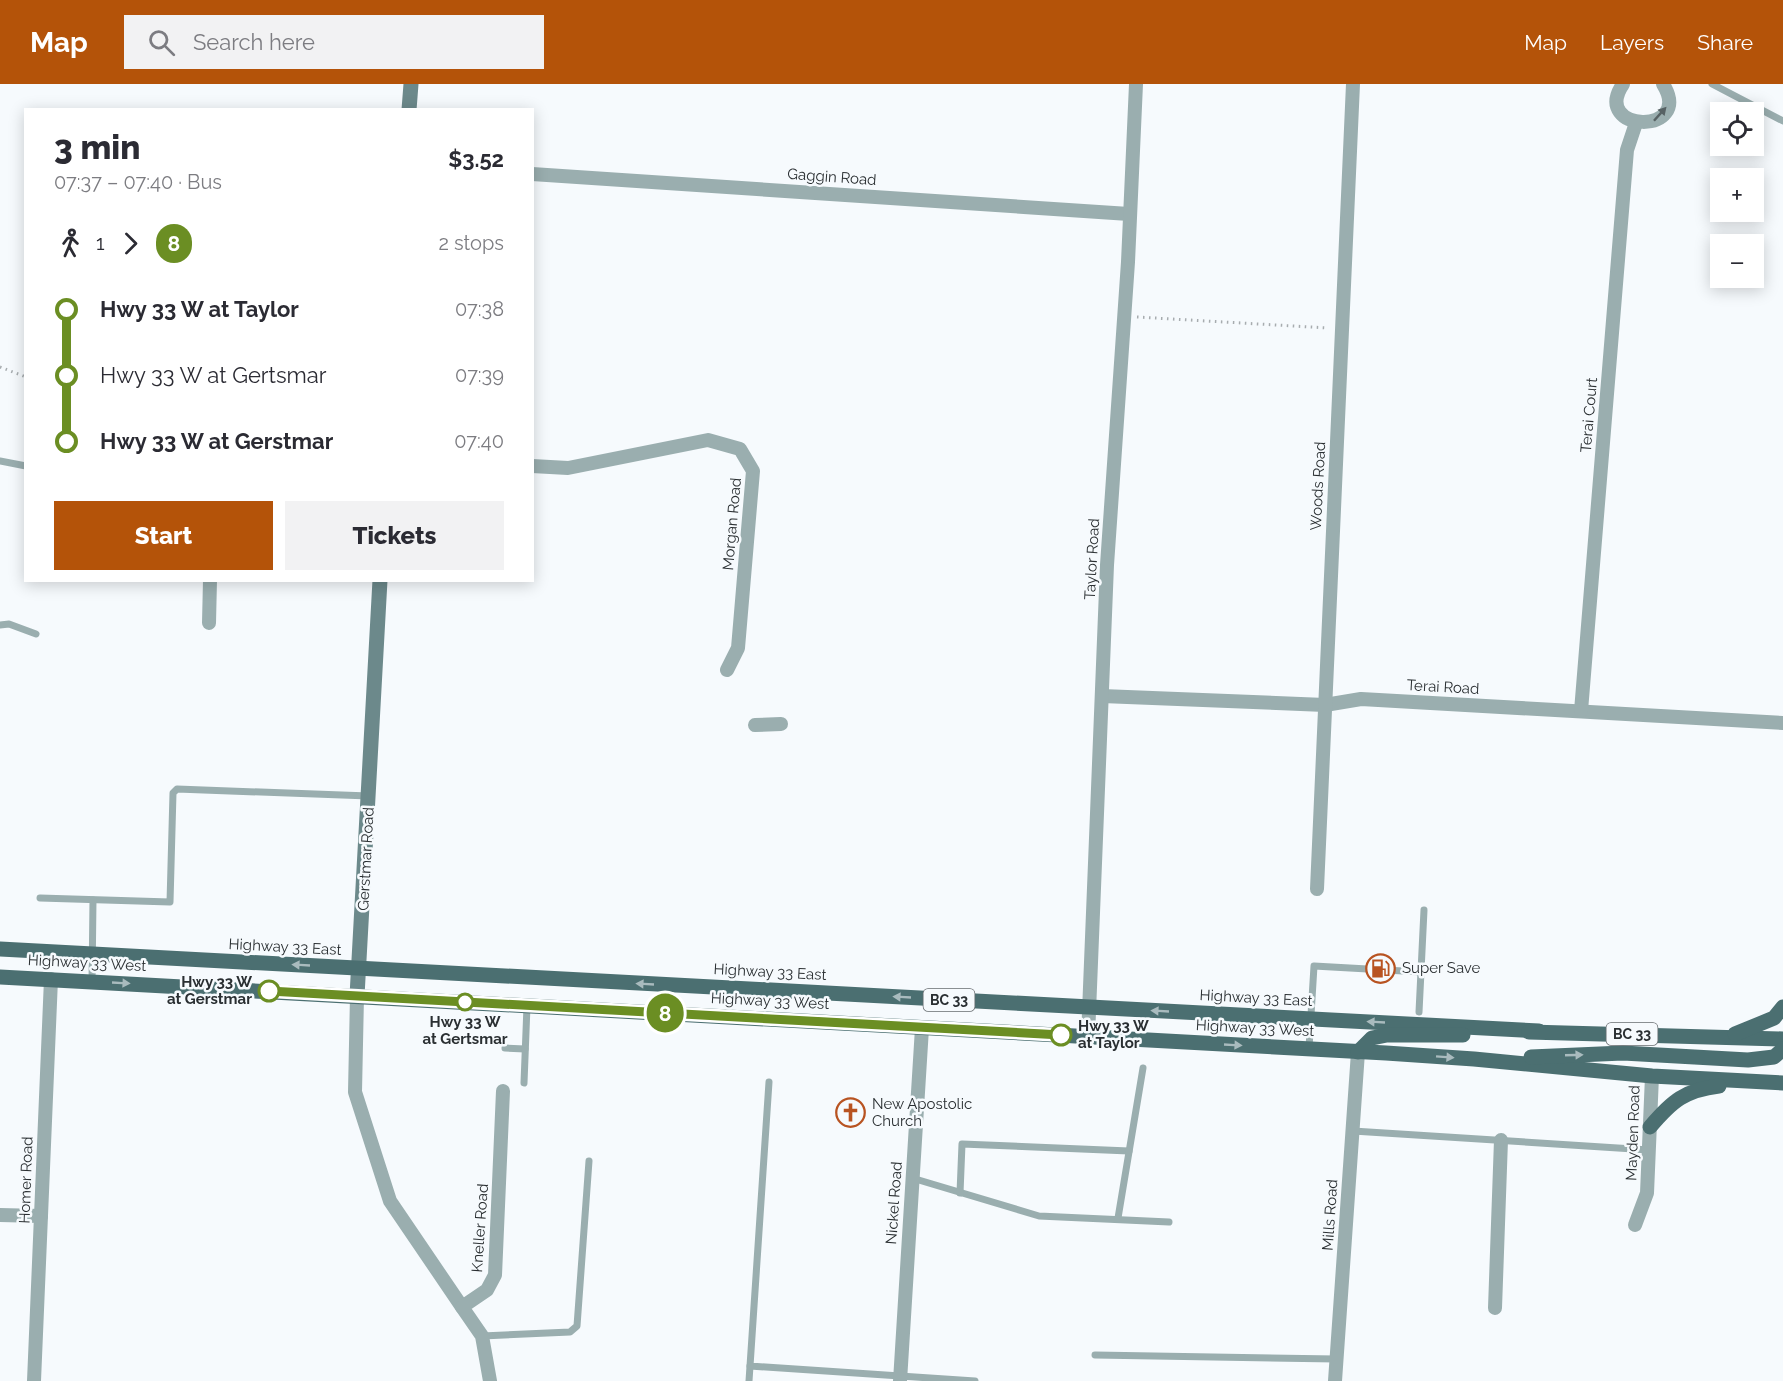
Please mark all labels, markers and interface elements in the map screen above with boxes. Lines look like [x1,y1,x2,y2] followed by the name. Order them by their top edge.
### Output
[124,15,544,69] search box
[30,26,88,59] text: Map
[145,26,178,59] icon: search
[193,29,315,55] text: Search here
[1524,30,1567,55] text: Map
[1600,30,1664,55] text: Layers
[1697,30,1753,55] text: Share
[1710,102,1764,288] map controls
[1710,102,1764,156] button: locate
[1653,107,1667,122] one-way arrow
[54,128,140,167] text: 3 min
[448,146,504,172] text: $3.52
[787,165,877,189] street label: Gaggin Road
[1710,168,1764,222] button: +
[54,170,222,194] text: 07:37 – 07:40 · Bus
[54,227,87,260] icon: walk
[114,227,147,260] icon: forward
[96,231,105,255] text: 1
[168,231,180,256] text: 8
[438,231,504,255] text: 2 stops
[1710,234,1764,288] button: −
[100,296,299,322] text: Hwy 33 W at Taylor
[455,297,504,321] text: 07:38
[100,362,326,388] text: Hwy 33 W at Gertsmar
[455,363,504,387] text: 07:39
[1577,377,1601,453] street label: Terai Court
[100,428,333,454] text: Hwy 33 W at Gerstmar
[454,429,504,453] text: 07:40
[1307,441,1329,531] street label: Woods Road
[719,477,745,571] street label: Morgan Road
[54,501,273,570] button: Start
[285,501,504,570] button: Tickets
[1081,518,1103,600] street label: Taylor Road
[1406,676,1480,698] street label: Terai Road
[354,807,378,911] street label: Gerstmar Road
[228,935,342,959] street label: Highway 33 East
[27,951,147,975] street label: Highway 33 West
[1365,952,1397,984] fuel station icon: Super Save
[1402,959,1481,977] place label: Super Save
[713,960,827,984] street label: Highway 33 East
[291,961,310,970] one-way arrow
[167,973,252,1008] place label: Hwy 33 W at Gerstmar
[112,979,131,988] one-way arrow
[635,979,654,988] one-way arrow
[258,980,280,1002] marker: Hwy 33 W at Gerstmar
[1199,986,1313,1010] street label: Highway 33 East
[710,989,830,1013] street label: Highway 33 West
[924,989,974,1011] road number: BC 33
[456,993,474,1011] marker: Hwy 33 W at Gertsmar
[893,993,912,1002] one-way arrow
[646,994,684,1032] line badge: 8
[659,1001,671,1026] text: 8
[1150,1006,1169,1015] one-way arrow
[422,1013,508,1048] place label: Hwy 33 W at Gertsmar
[1195,1016,1315,1040] street label: Highway 33 West
[1078,1017,1149,1052] place label: Hwy 33 W at Taylor
[1366,1018,1385,1027] one-way arrow
[1606,1023,1658,1045] road number: BC 33
[1050,1024,1072,1046] marker: Hwy 33 W at Taylor
[1224,1040,1243,1050] one-way arrow
[1565,1051,1584,1060] one-way arrow
[1436,1053,1455,1062] one-way arrow
[1622,1085,1644,1181] street label: Mayden Road
[872,1095,972,1130] place label: New Apostolic Church
[835,1097,867,1129] church icon: New Apostolic Church
[15,1136,37,1224] street label: Homer Road
[882,1161,906,1245] street label: Nickel Road
[1319,1179,1341,1251] street label: Mills Road
[468,1183,492,1273] street label: Kneller Road

